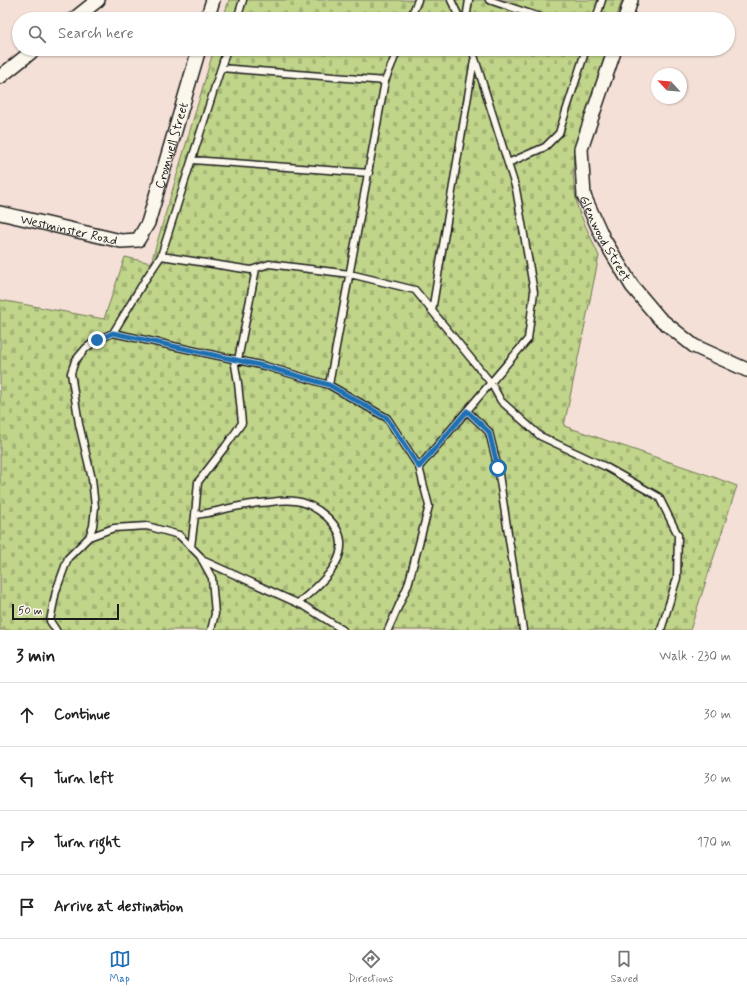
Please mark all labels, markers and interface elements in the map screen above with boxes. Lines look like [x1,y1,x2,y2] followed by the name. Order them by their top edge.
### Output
[12,12,735,56] search box
[26,23,48,45] icon: search
[58,24,134,44] text: Search here
[651,68,687,104] north arrow
[152,100,193,191] street label: Cromwell Street
[575,193,634,285] street label: Glenwood Street
[19,211,119,250] street label: Westminster Road
[88,331,106,349] route end
[489,459,507,477] route start
[12,602,119,621] scale bar
[18,604,43,618] text: 50 m
[16,645,55,667] text: 3 min
[659,648,731,665] text: Walk · 230 m
[16,704,38,726] icon: ahead
[54,705,110,725] text: Continue
[704,706,731,723] text: 30 m
[16,768,38,790] icon: left
[54,769,114,789] text: Turn left
[704,770,731,787] text: 30 m
[16,832,38,854] icon: right
[54,833,121,853] text: Turn right
[697,834,731,851] text: 170 m
[16,896,38,918] icon: arrive
[54,897,183,917] text: Arrive at destination
[109,948,131,986] tab: Map
[348,948,393,986] tab: Directions
[611,948,638,986] tab: Saved

